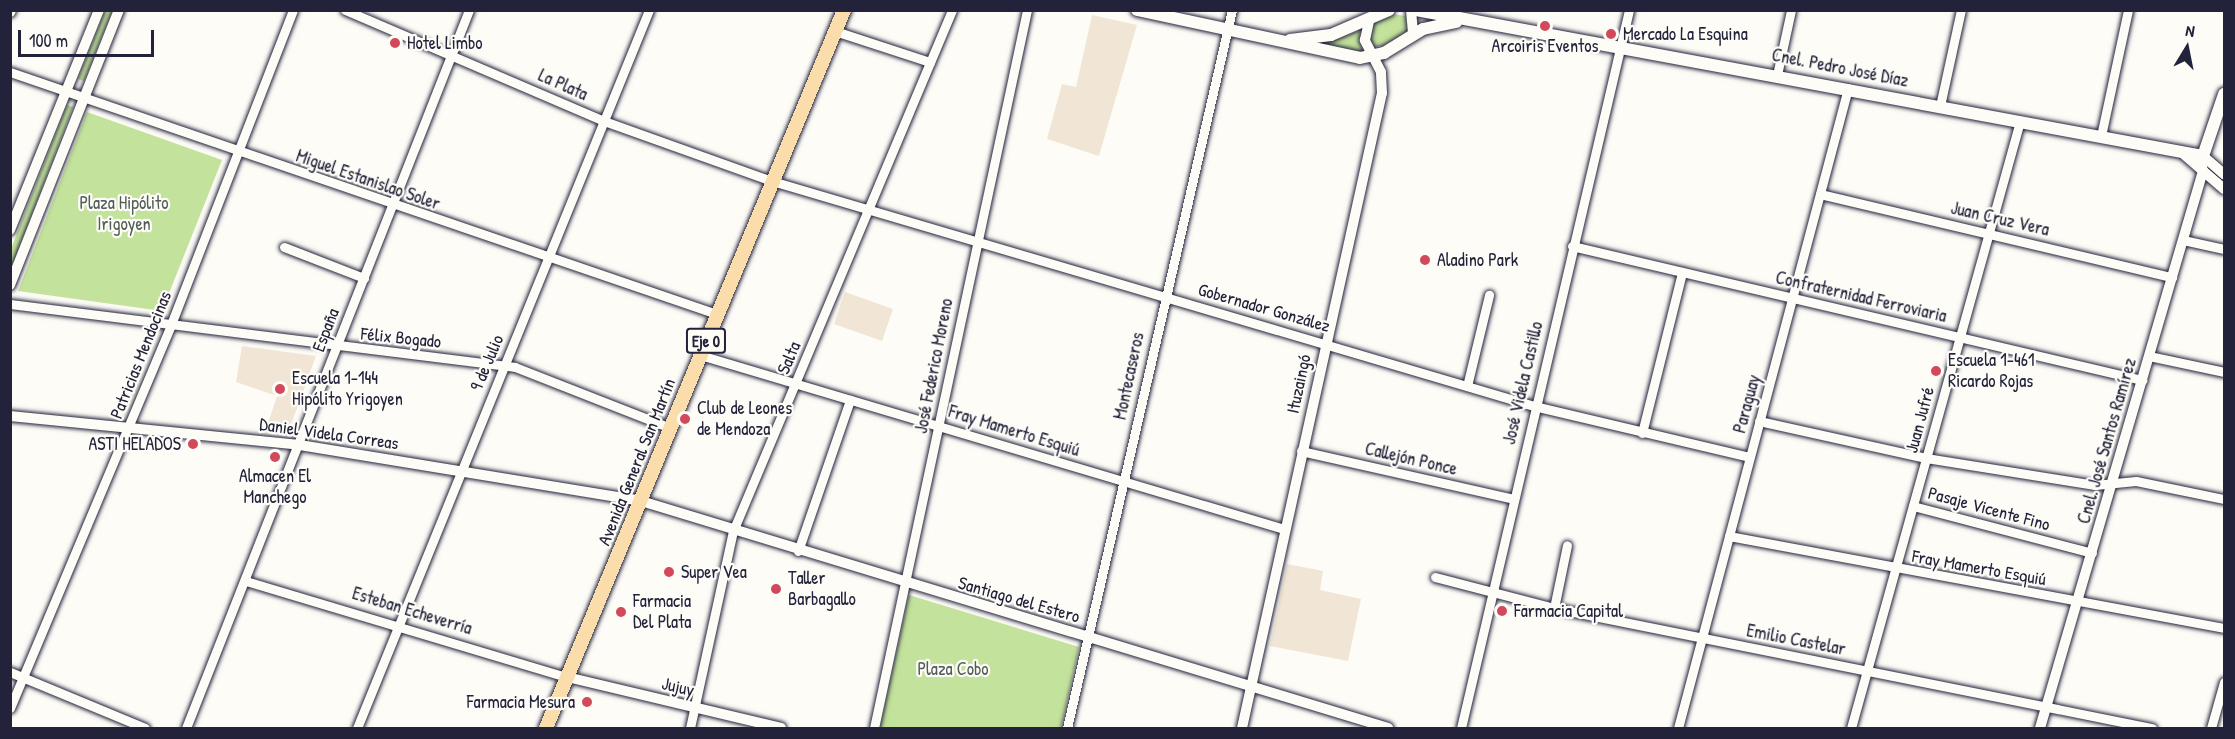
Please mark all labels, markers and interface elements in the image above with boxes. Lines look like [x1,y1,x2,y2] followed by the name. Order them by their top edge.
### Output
[21,18,158,56] scale bar
[2157,18,2217,78] north arrow
[1538,19,1552,33] marker: Arcoiris Eventos
[2184,19,2196,42] text: N
[1623,23,1748,45] place label: Mercado La Esquina
[1604,27,1618,41] marker: Mercado La Esquina
[29,28,68,53] text: 100 m
[407,32,483,54] place label: Hotel Limbo
[1492,35,1598,57] place label: Arcoiris Eventos
[388,36,402,50] marker: Hotel Limbo
[1770,44,1910,92] street label: Cnel. Pedro José Díaz
[535,65,591,105] street label: La Plata
[293,145,443,215] street label: Miguel Estanislao Soler
[79,193,169,236] park label: Plaza Hipólito Irigoyen
[1949,197,2051,241] street label: Juan Cruz Vera
[1437,249,1518,271] place label: Aladino Park
[1418,253,1432,267] marker: Aladino Park
[1773,267,1949,327] street label: Confraternidad Ferroviaria
[1195,279,1333,337] street label: Gobernador González
[106,288,176,422] street label: Patricias Mendocinas
[910,297,958,435] street label: José Federico Moreno
[308,305,344,355] street label: España
[1498,319,1548,447] street label: José Videla Castillo
[360,323,442,353] street label: Félix Bogado
[685,328,727,354] road number: Eje 0
[1109,330,1149,422] street label: Montecaseros
[466,332,508,394] street label: 9 de Julio
[773,338,805,378] street label: Salta
[1948,350,2034,392] place label: Escuela 1-461 Ricardo Rojas
[1282,353,1316,415] street label: Ituzaingó
[2073,356,2141,526] street label: Cnel. José Santos Ramírez
[1929,364,1943,378] marker: Escuela 1-461 Ricardo Rojas
[292,368,403,410] place label: Escuela 1-144 Hipólito Yrigoyen
[1729,372,1765,436] street label: Paraguay
[594,375,680,549] street label: Avenida General San Martín
[273,382,287,396] marker: Escuela 1-144 Hipólito Yrigoyen
[1901,385,1939,455] street label: Juan Jufré
[697,398,792,440] place label: Club de Leones de Mendoza
[946,401,1082,461] street label: Fray Mamerto Esquiú
[678,412,692,426] marker: Club de Leones de Mendoza
[258,414,400,454] street label: Daniel Videla Correas
[88,433,181,455] place label: ASTI HELADOS
[186,437,200,451] marker: ASTI HELADOS
[1363,438,1459,480] street label: Callejón Ponce
[268,450,282,464] marker: Almacen El Manchego
[239,466,311,508] place label: Almacen El Manchego
[1926,482,2052,536] street label: Pasaje Vicente Fino
[1910,546,2048,590] street label: Fray Mamerto Esquiú
[681,561,747,583] place label: Super Vea
[662,565,676,579] marker: Super Vea
[788,568,856,610] place label: Taller Barbagallo
[956,572,1082,628] street label: Santiago del Estero
[769,582,783,596] marker: Taller Barbagallo
[350,583,474,639] street label: Esteban Echeverría
[633,591,691,634] place label: Farmacia Del Plata
[1514,600,1623,622] place label: Farmacia Capital
[1495,604,1509,618] marker: Farmacia Capital
[614,605,628,619] marker: Farmacia Del Plata
[1745,620,1847,660] street label: Emilio Castelar
[917,658,989,680] park label: Plaza Cobo
[660,673,696,701] street label: Jujuy
[467,691,575,713] place label: Farmacia Mesura
[580,695,594,709] marker: Farmacia Mesura

